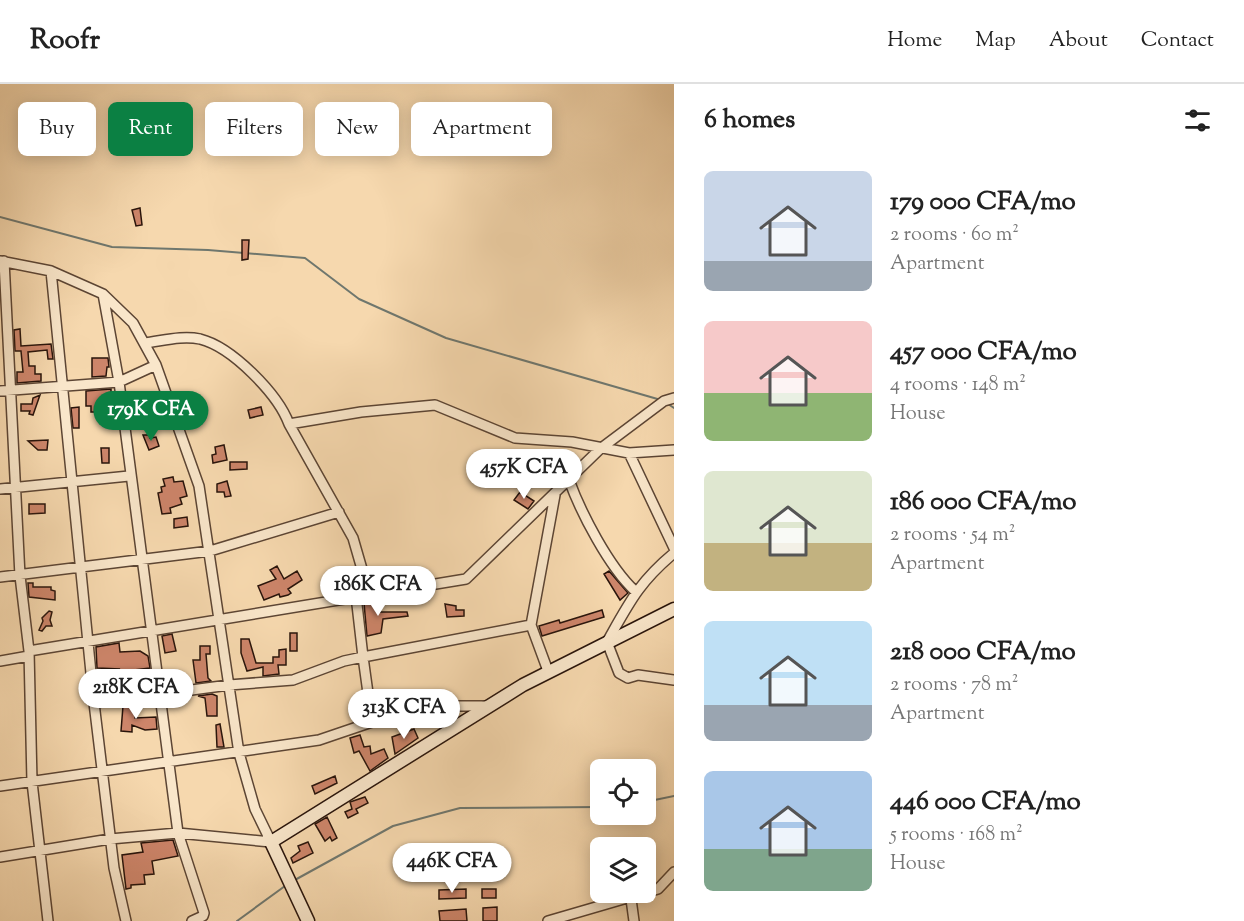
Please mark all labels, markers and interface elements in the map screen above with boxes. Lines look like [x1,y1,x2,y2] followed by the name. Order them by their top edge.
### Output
[30,21,100,61] text: Roofr
[887,26,942,56] text: Home
[975,26,1016,56] text: Map
[1049,26,1108,56] text: About
[1141,26,1214,56] text: Contact
[18,102,96,156] chip: Buy
[108,102,193,156] chip: Rent
[205,102,303,156] chip: Filters
[315,102,399,156] chip: New
[411,102,552,156] chip: Apartment
[704,102,795,139] text: 6 homes
[1181,104,1214,137] icon: filters
[890,184,1076,221] text: 179 000 CFA/mo
[752,195,824,267] icon: home
[890,221,1019,250] text: 2 rooms · 60 m²
[890,250,985,279] text: Apartment
[890,334,1077,371] text: 457 000 CFA/mo
[752,345,824,417] icon: home
[890,371,1026,400] text: 4 rooms · 148 m²
[89,391,213,442] pin: 179K CFA
[107,396,195,425] text: 179K CFA
[890,400,945,429] text: House
[462,449,586,500] pin: 457K CFA
[480,454,568,483] text: 457K CFA
[890,484,1077,521] text: 186 000 CFA/mo
[752,495,824,567] icon: home
[890,521,1015,550] text: 2 rooms · 54 m²
[890,550,985,579] text: Apartment
[316,566,440,617] pin: 186K CFA
[334,571,422,600] text: 186K CFA
[890,634,1076,671] text: 218 000 CFA/mo
[752,645,824,717] icon: home
[74,669,198,720] pin: 218K CFA
[890,671,1019,700] text: 2 rooms · 78 m²
[92,674,180,703] text: 218K CFA
[342,689,466,740] pin: 313K CFA
[362,694,446,723] text: 313K CFA
[890,700,985,729] text: Apartment
[590,759,656,903] map controls
[590,759,656,825] button: locate
[890,784,1081,821] text: 446 000 CFA/mo
[752,795,824,867] icon: home
[890,821,1023,850] text: 5 rooms · 168 m²
[590,837,656,903] button: layers
[390,843,514,894] pin: 446K CFA
[407,848,497,877] text: 446K CFA
[890,850,945,879] text: House

